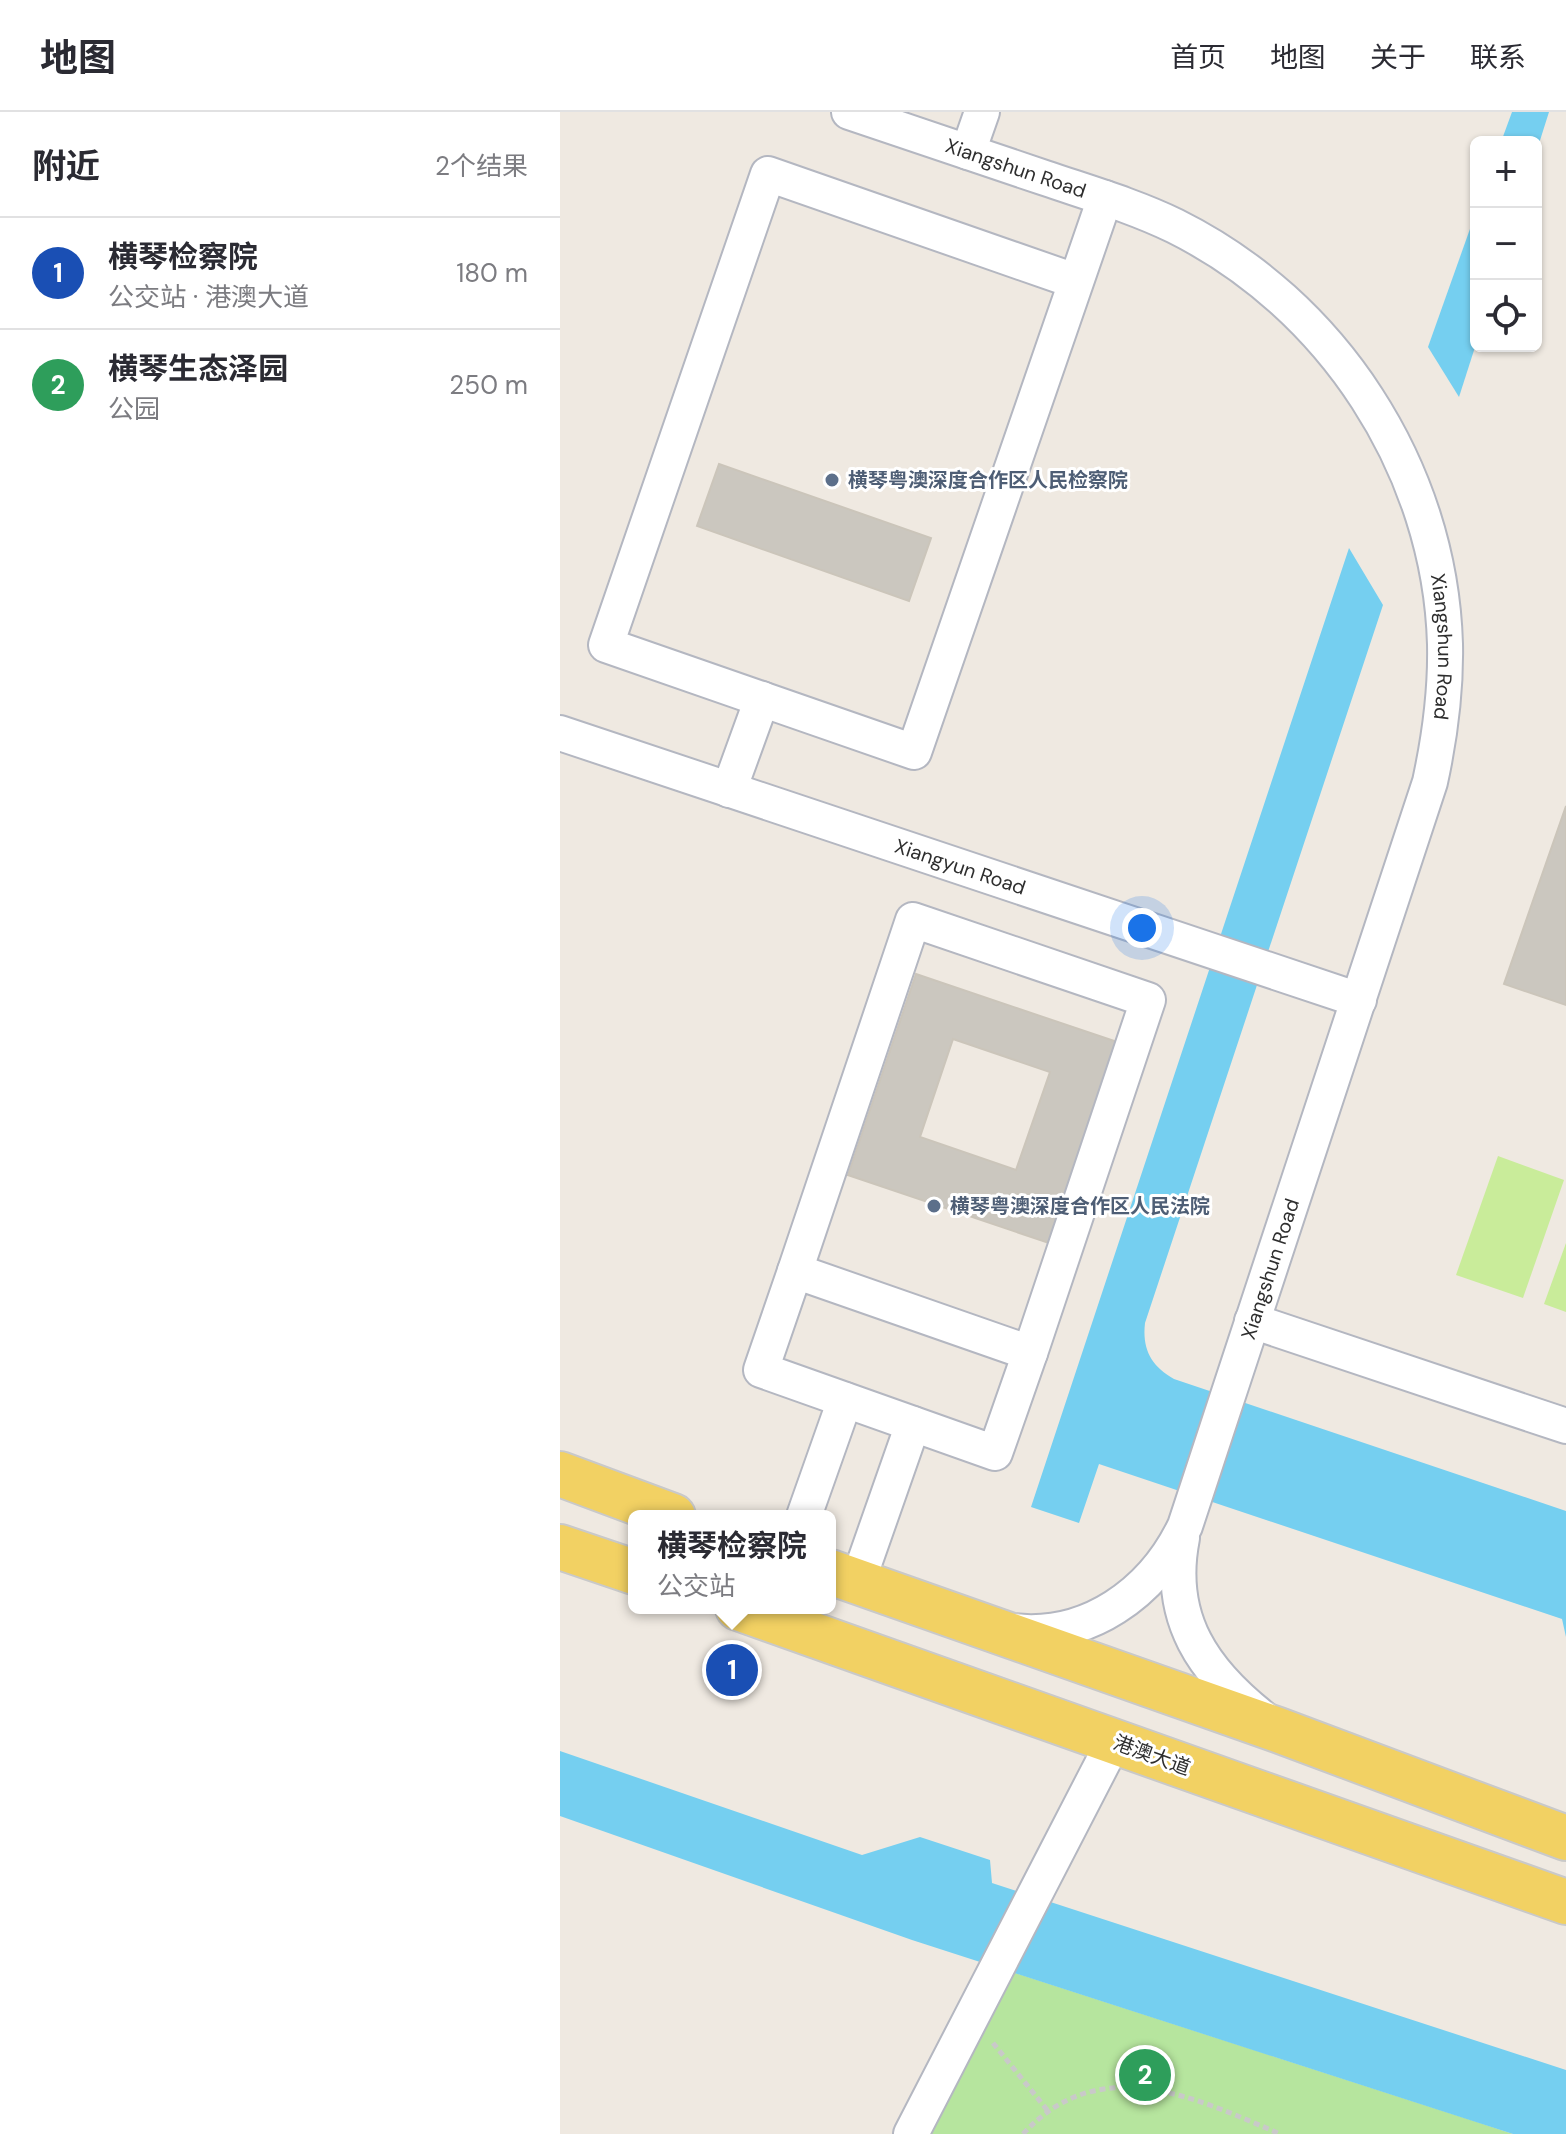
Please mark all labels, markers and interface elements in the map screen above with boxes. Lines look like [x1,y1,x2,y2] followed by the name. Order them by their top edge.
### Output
[40,33,116,83] text: 地图
[1170,39,1226,76] text: 首页
[1270,39,1326,76] text: 地图
[1370,39,1426,76] text: 关于
[1470,39,1526,76] text: 联系
[942,132,1090,204] street label: Xiangshun Road
[1470,136,1542,352] map controls
[1470,136,1542,208] button: +
[32,144,100,189] text: 附近
[435,149,528,183] text: 2个结果
[1470,208,1542,280] button: −
[108,237,258,276] text: 横琴检察院
[53,256,63,290] text: 1
[456,256,528,290] text: 180 m
[108,280,309,314] text: 公交站 · 港澳大道
[1470,280,1542,352] button: locate
[108,349,288,388] text: 横琴生态泽园
[50,368,66,402] text: 2
[449,368,528,402] text: 250 m
[108,392,160,426] text: 公园
[848,467,1128,493] place label: 横琴粤澳深度合作区人民检察院
[823,471,841,489] marker: 横琴粤澳深度合作区人民检察院
[1425,571,1458,721] street label: Xiangshun Road
[891,833,1029,901] street label: Xiangyun Road
[1122,908,1162,948] your location
[950,1193,1210,1219] place label: 横琴粤澳深度合作区人民法院
[1235,1195,1305,1343] street label: Xiangshun Road
[925,1197,943,1215] marker: 横琴粤澳深度合作区人民法院
[628,1510,836,1614] popup
[657,1526,807,1565] text: 横琴检察院
[657,1569,735,1603] text: 公交站
[706,1640,758,1700] pin: 1
[1110,1729,1194,1781] street label: 港澳大道
[1119,2045,1171,2105] pin: 2

